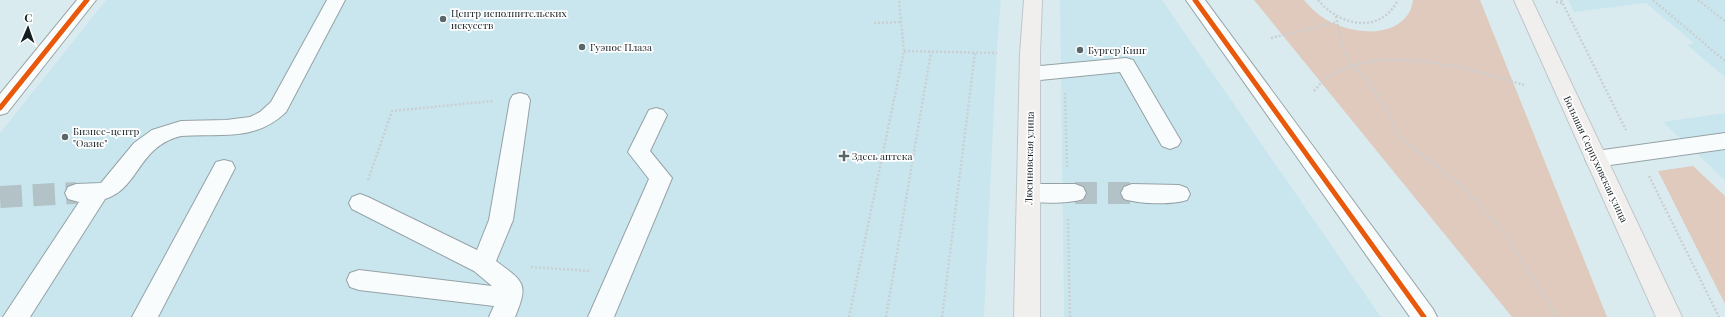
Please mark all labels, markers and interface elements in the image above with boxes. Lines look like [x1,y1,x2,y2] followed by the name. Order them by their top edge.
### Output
[451,6,568,32] place label: Центр исполнительских искусств
[8,8,48,48] north arrow
[24,10,33,25] text: С
[438,14,448,24] marker: Центр исполнительских искусств
[590,40,652,54] place label: Гуэнос Плаза
[577,42,587,52] marker: Гуэнос Плаза
[1088,43,1147,57] place label: Бургер Кинг
[1075,45,1085,55] marker: Бургер Кинг
[1560,93,1632,225] street label: Большая Серпуховская улица
[1021,111,1037,206] street label: Люсиновская улица
[73,124,140,150] place label: Бизнес-центр "Оазис"
[60,132,70,142] marker: Бизнес-центр "Оазис"
[852,149,913,163] place label: Здесь аптека
[839,151,849,161] marker: Здесь аптека

